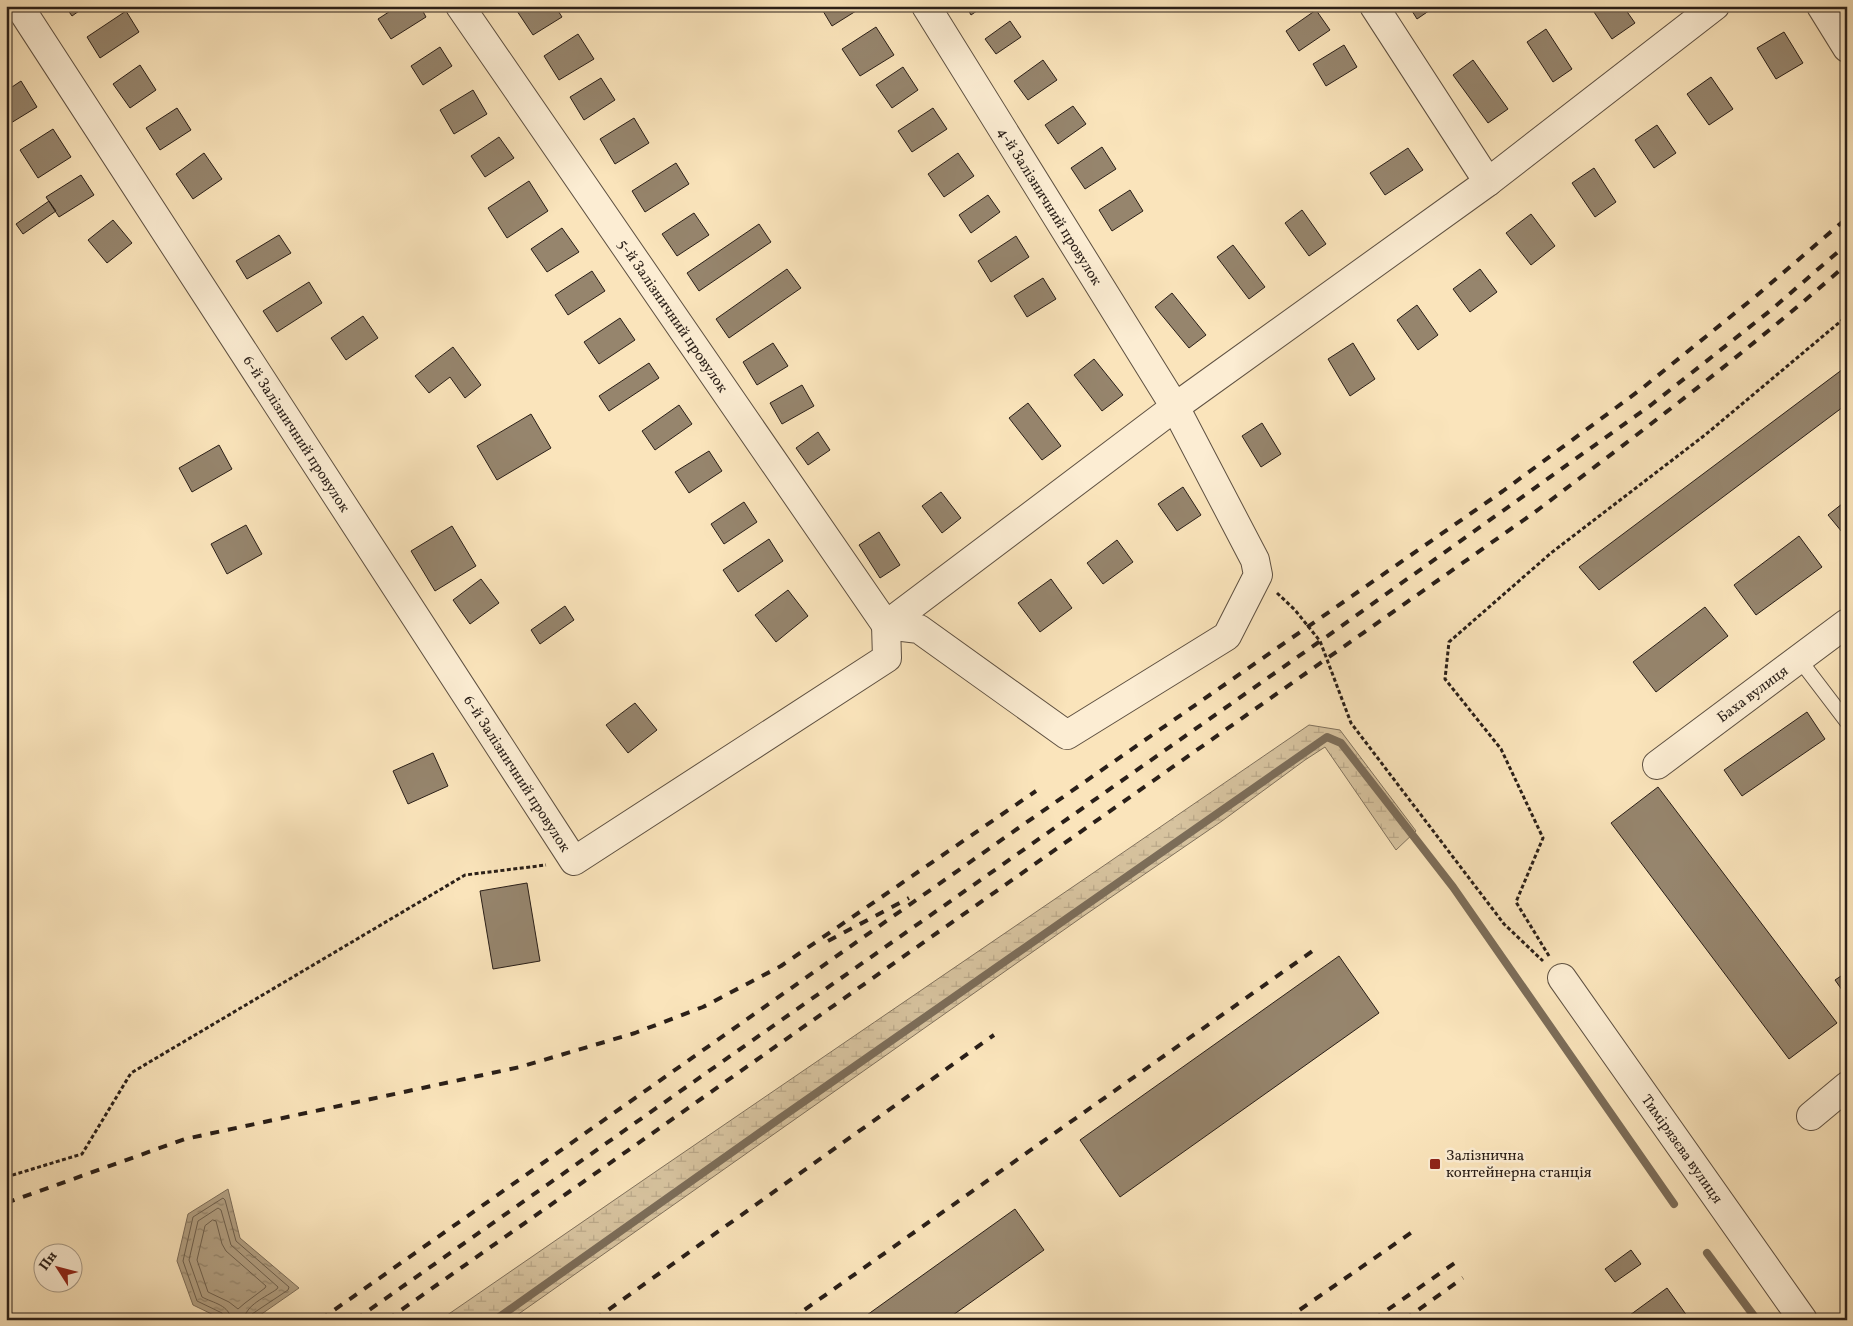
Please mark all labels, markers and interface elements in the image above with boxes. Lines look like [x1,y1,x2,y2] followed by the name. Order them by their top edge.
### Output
[991,124,1106,290] street label: 4-й Залізничний провулок
[612,236,732,397] street label: 5-й Залізничний провулок
[237,352,354,517] street label: 6-й Залізничний провулок
[1713,661,1793,729] street label: Баха вулиця
[457,692,574,857] street label: 6-й Залізничний провулок
[1635,1091,1727,1209] street label: Тимірязєва вулиця
[1446,1146,1592,1184] place label: Залізнична контейнерна станція
[1428,1157,1442,1171] marker: Залізнична контейнерна станція
[32,1244,82,1294] north arrow
[35,1248,62,1275] text: Пн

